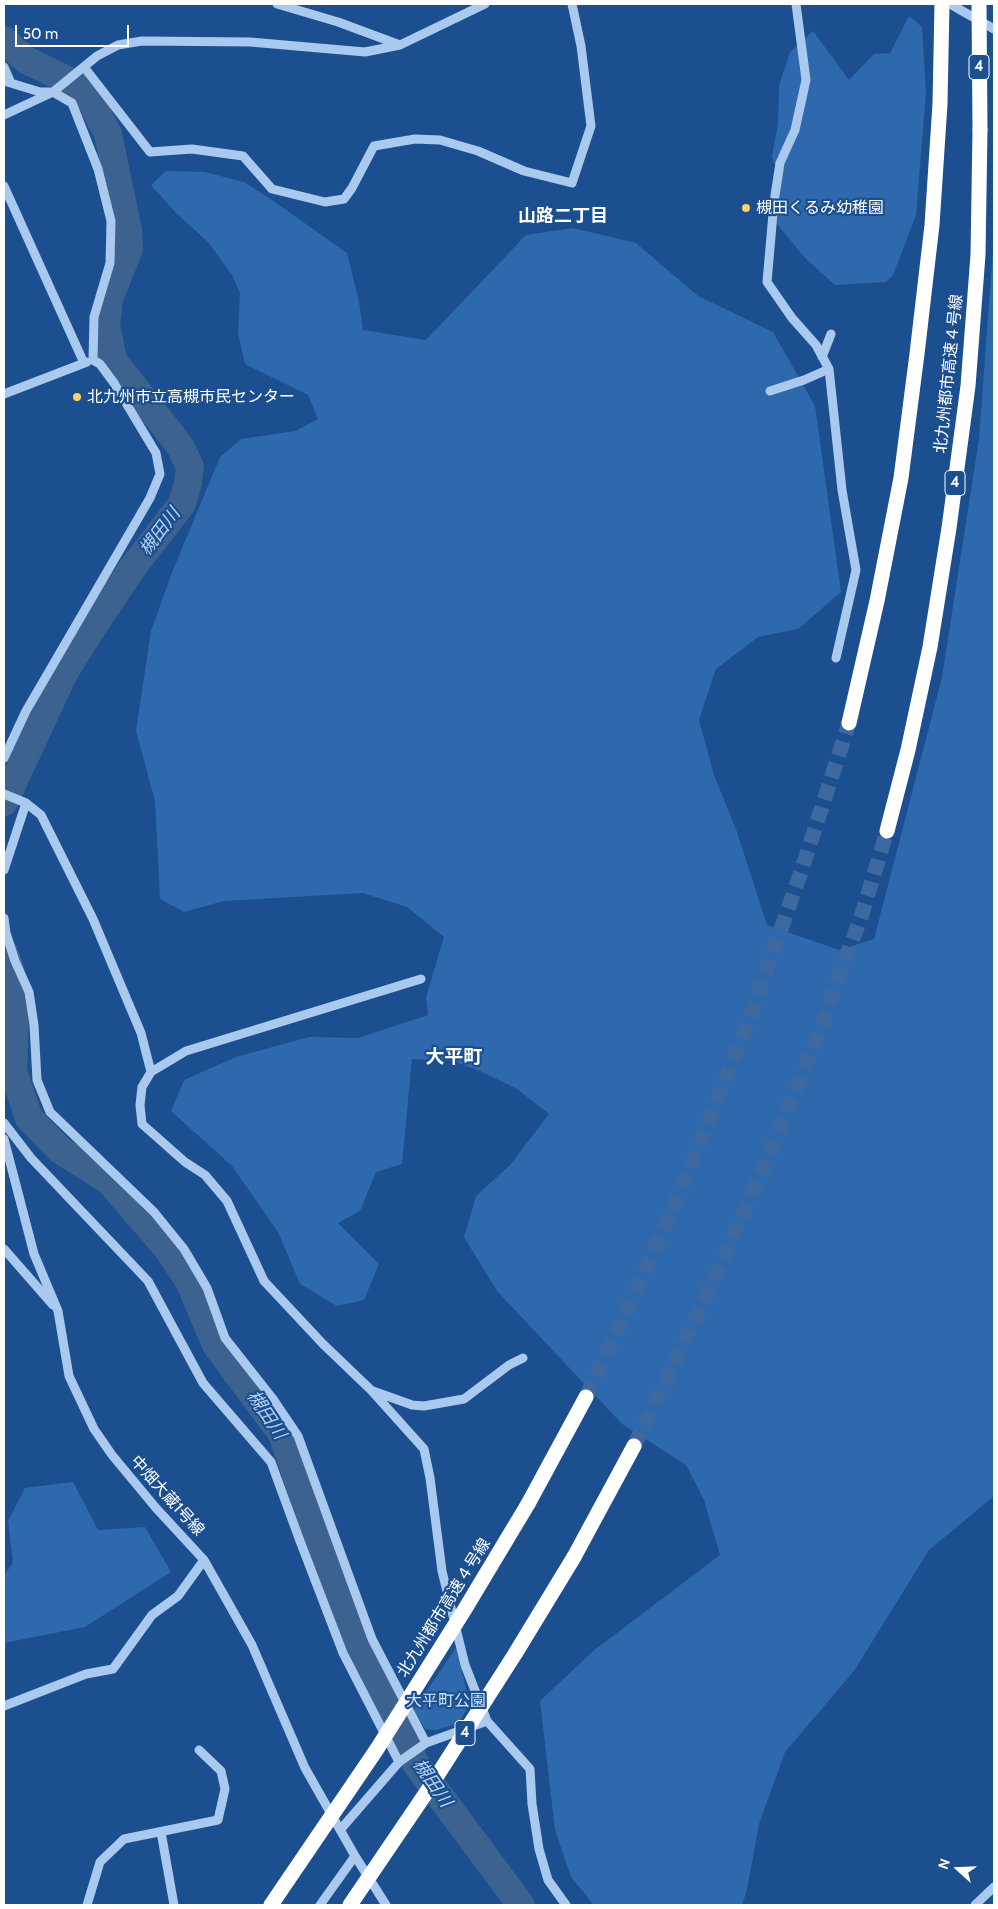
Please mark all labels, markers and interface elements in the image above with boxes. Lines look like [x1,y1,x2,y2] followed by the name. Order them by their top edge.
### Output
[18,15,131,47] scale bar
[23,25,58,43] text: 50 m
[969,54,989,80] road number: 4
[756,198,884,218] place label: 槻田くるみ幼稚園
[740,202,752,214] marker: 槻田くるみ幼稚園
[518,206,608,228] district label: 山路二丁目
[931,293,967,455] street label: 北九州都市高速４号線
[87,387,295,407] place label: 北九州市立高槻市民センター
[71,391,83,403] marker: 北九州市立高槻市民センター
[945,470,965,496] road number: 4
[135,504,185,560] water label: 槻田川
[426,1046,482,1068] district label: 大平町
[242,1387,290,1443] water label: 槻田川
[126,1452,208,1540] street label: 中畑大蔵1号線
[393,1535,495,1681] street label: 北九州都市高速４号線
[406,1691,486,1711] park label: 大平町公園
[455,1720,475,1746] road number: 4
[408,1755,456,1811] water label: 槻田川
[933,1844,983,1894] north arrow
[934,1856,954,1872] text: N

